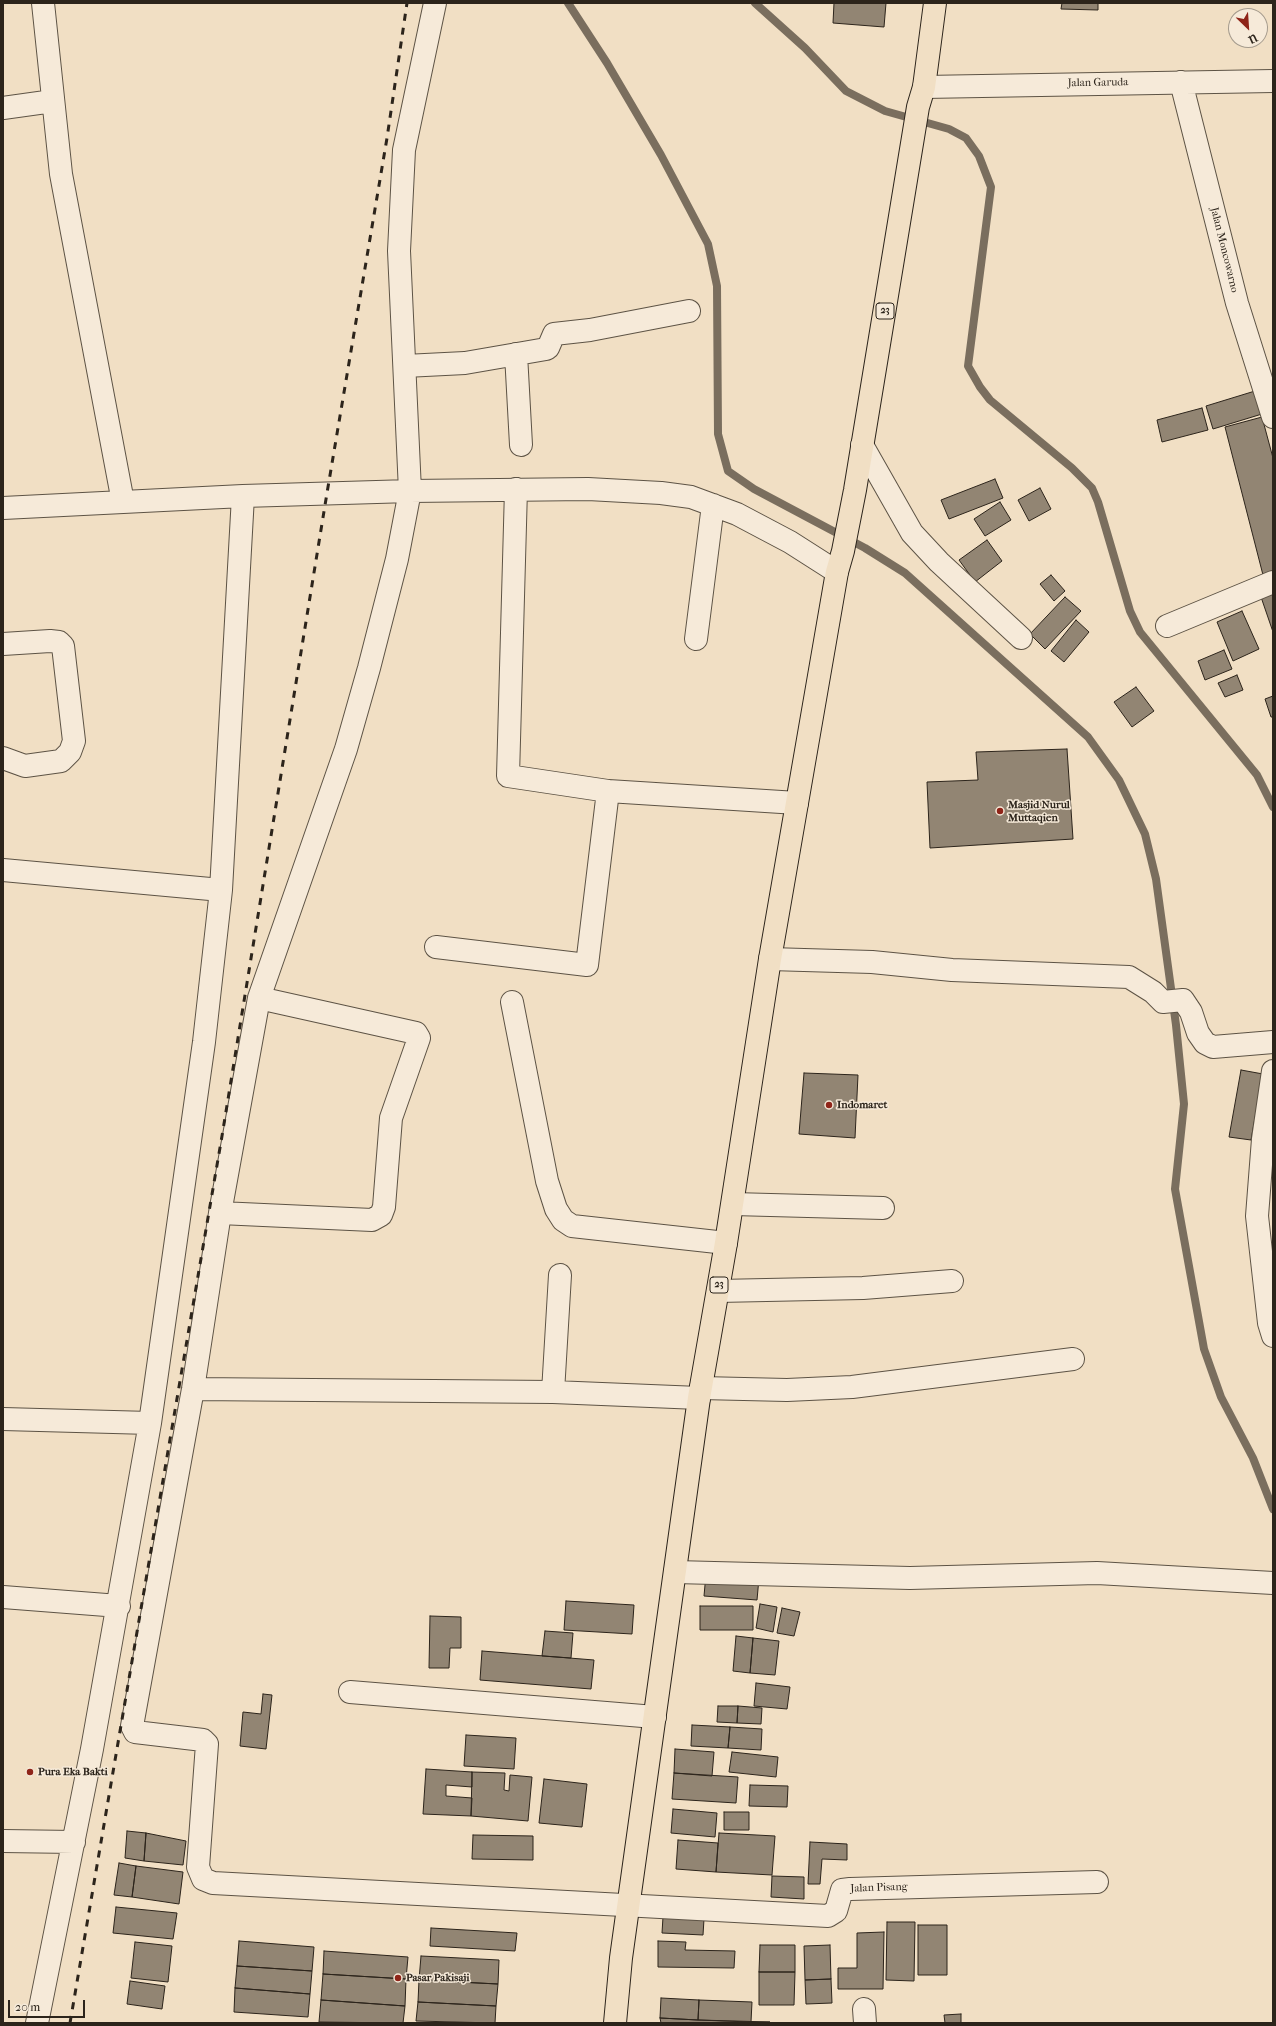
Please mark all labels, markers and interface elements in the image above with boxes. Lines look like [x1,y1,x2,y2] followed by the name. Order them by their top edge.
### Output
[1228,8,1268,48] north arrow
[1246,31,1259,46] text: U
[1068,76,1128,90] street label: Jalan Garuda
[1207,206,1241,294] street label: Jalan Moncowarno
[876,303,894,319] road number: 23
[1008,798,1070,824] place label: Masjid Nurul Muttaqien
[995,806,1005,816] marker: Masjid Nurul Muttaqien
[837,1098,887,1112] place label: Indomaret
[824,1100,834,1110] marker: Indomaret
[710,1277,728,1293] road number: 23
[38,1765,108,1779] place label: Pura Eka Bakti
[25,1767,35,1777] marker: Pura Eka Bakti
[850,1880,908,1896] street label: Jalan Pisang
[406,1971,470,1985] place label: Pasar Pakisaji
[393,1973,403,1983] marker: Pasar Pakisaji
[10,1992,87,2018] scale bar
[15,2000,40,2014] text: 20 m

